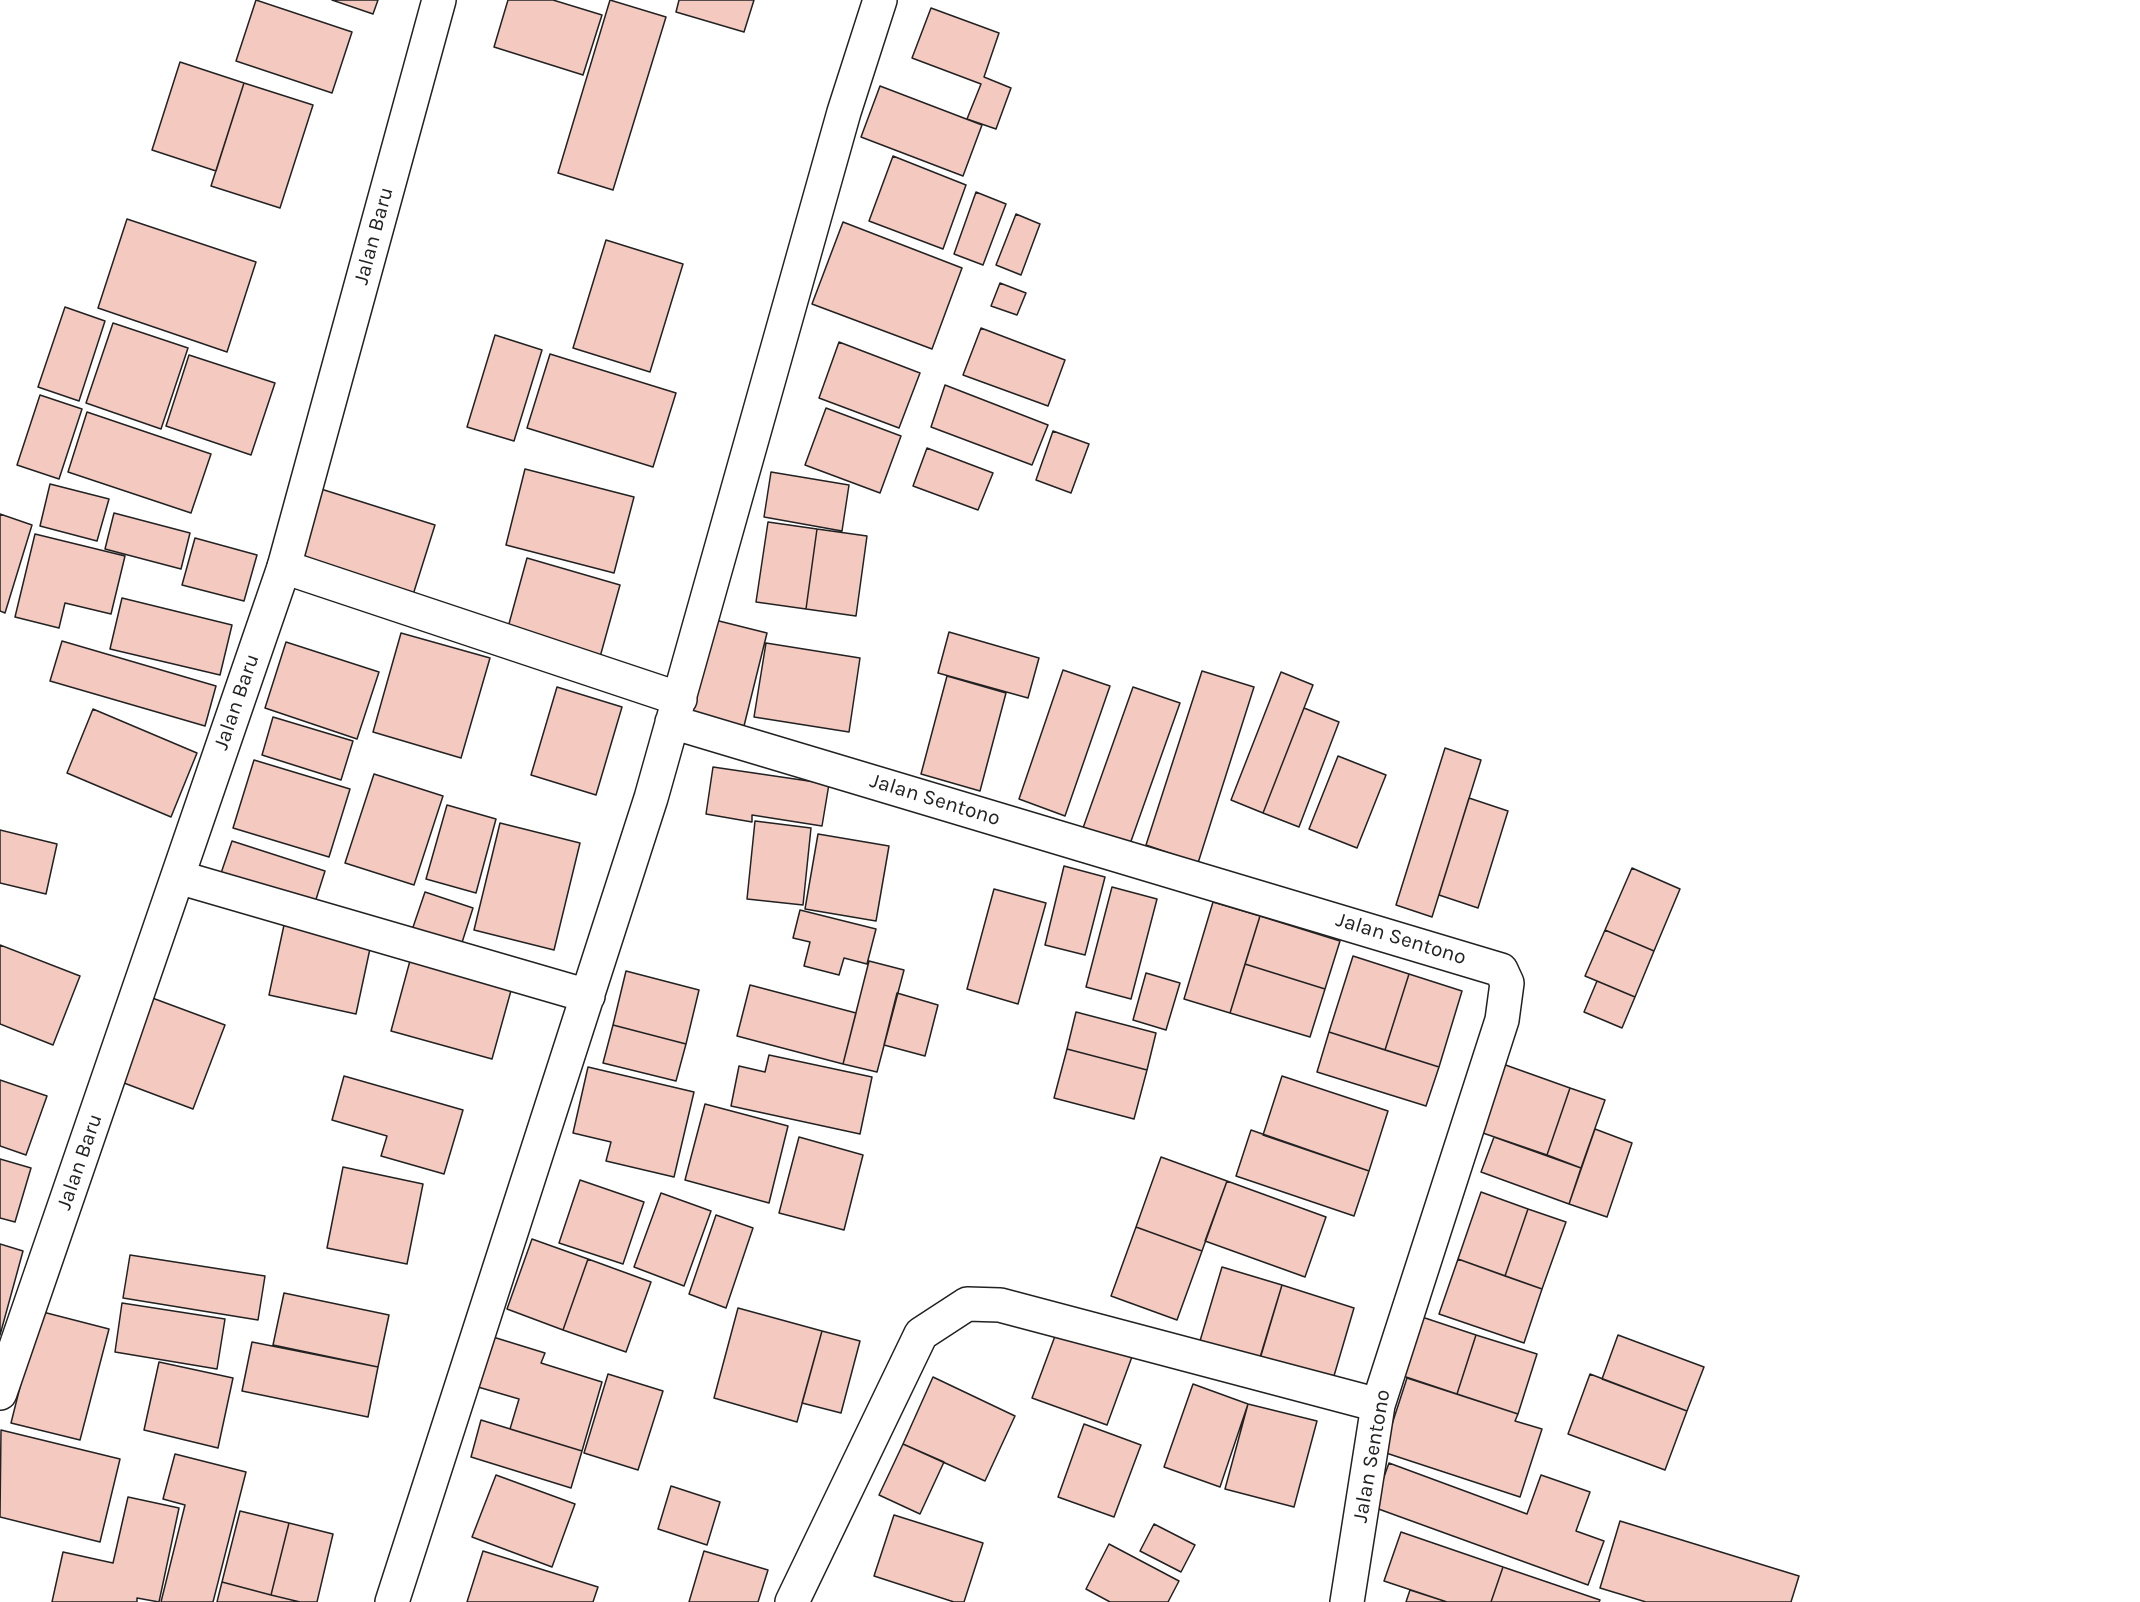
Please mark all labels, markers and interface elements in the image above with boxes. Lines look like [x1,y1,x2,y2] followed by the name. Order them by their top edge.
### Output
[349,184,399,288] street label: Jalan Baru
[209,651,265,753] street label: Jalan Baru
[867,768,1003,832] street label: Jalan Sentono
[1333,907,1469,971] street label: Jalan Sentono
[52,1111,108,1213] street label: Jalan Baru
[1348,1387,1396,1525] street label: Jalan Sentono

